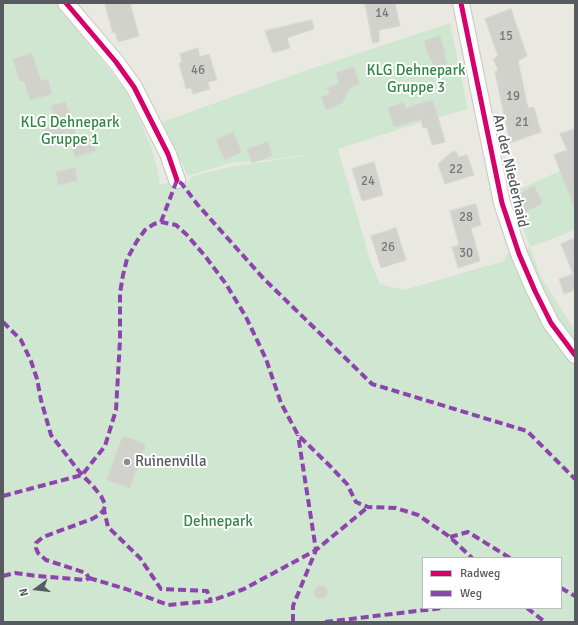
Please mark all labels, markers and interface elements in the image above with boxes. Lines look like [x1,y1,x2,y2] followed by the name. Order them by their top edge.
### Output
[375,6,389,22] house number: 14
[499,29,513,45] house number: 15
[367,62,465,97] park label: KLG Dehnepark Gruppe 3
[191,63,205,79] house number: 46
[506,89,520,105] house number: 19
[488,113,532,229] street label: An der Niederhaid
[21,114,119,149] park label: KLG Dehnepark Gruppe 1
[515,115,529,131] house number: 21
[449,162,463,178] house number: 22
[361,174,375,190] house number: 24
[459,210,473,226] house number: 28
[381,240,395,256] house number: 26
[459,246,473,262] house number: 30
[135,453,207,471] place label: Ruinenvilla
[122,457,132,467] marker: Ruinenvilla
[183,513,253,531] park label: Dehnepark
[422,557,562,609] legend
[460,566,500,581] text: Radweg
[16,569,56,609] north arrow
[460,586,482,601] text: Weg
[17,587,31,598] text: N

